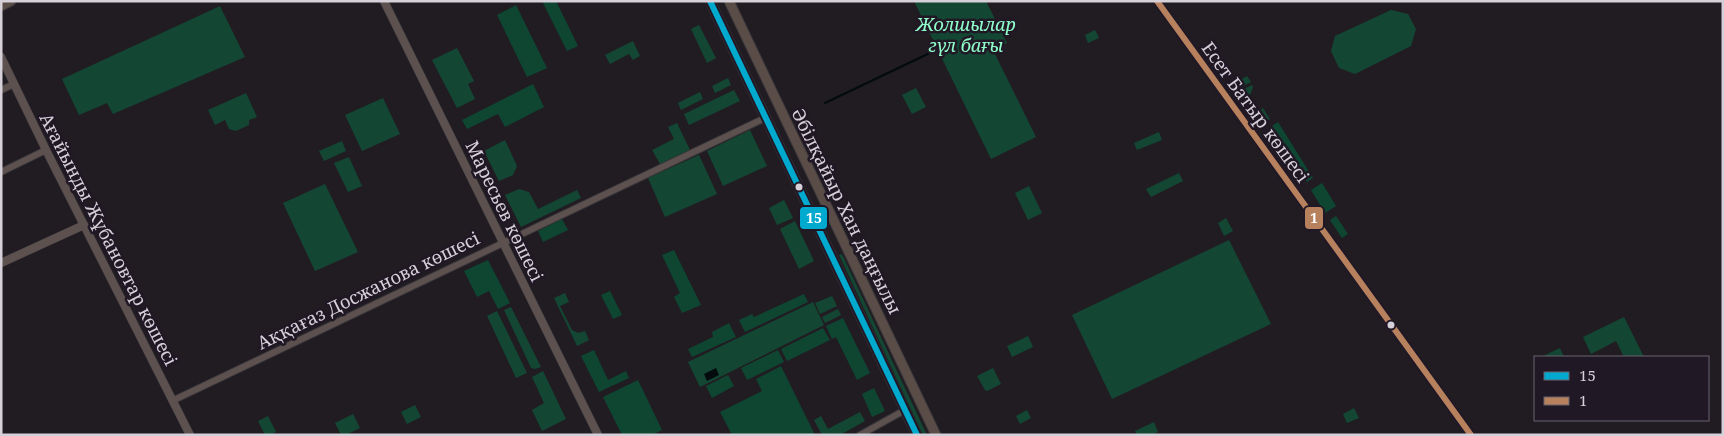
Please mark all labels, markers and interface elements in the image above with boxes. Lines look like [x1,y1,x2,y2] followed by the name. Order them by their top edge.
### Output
[914,12,1016,57] park label: Жолшылар гүл бағы
[1197,37,1315,187] street label: Есет Батыр көшесі
[787,104,908,318] street label: Әбілқайыр Хан даңғылы
[35,109,183,369] street label: Ағайынды Жұбановтар көшесі
[460,137,550,285] street label: Маресьев көшесі
[794,182,804,192] unlabelled marker
[799,206,828,230] line badge: 15
[1304,206,1324,230] line badge: 1
[806,208,822,227] text: 15
[1310,208,1318,227] text: 1
[253,225,483,355] street label: Аққағаз Досжанова көшесі
[1386,320,1396,330] unlabelled marker
[1534,356,1709,421] legend
[1579,365,1596,385] text: 15
[1579,390,1587,410] text: 1

